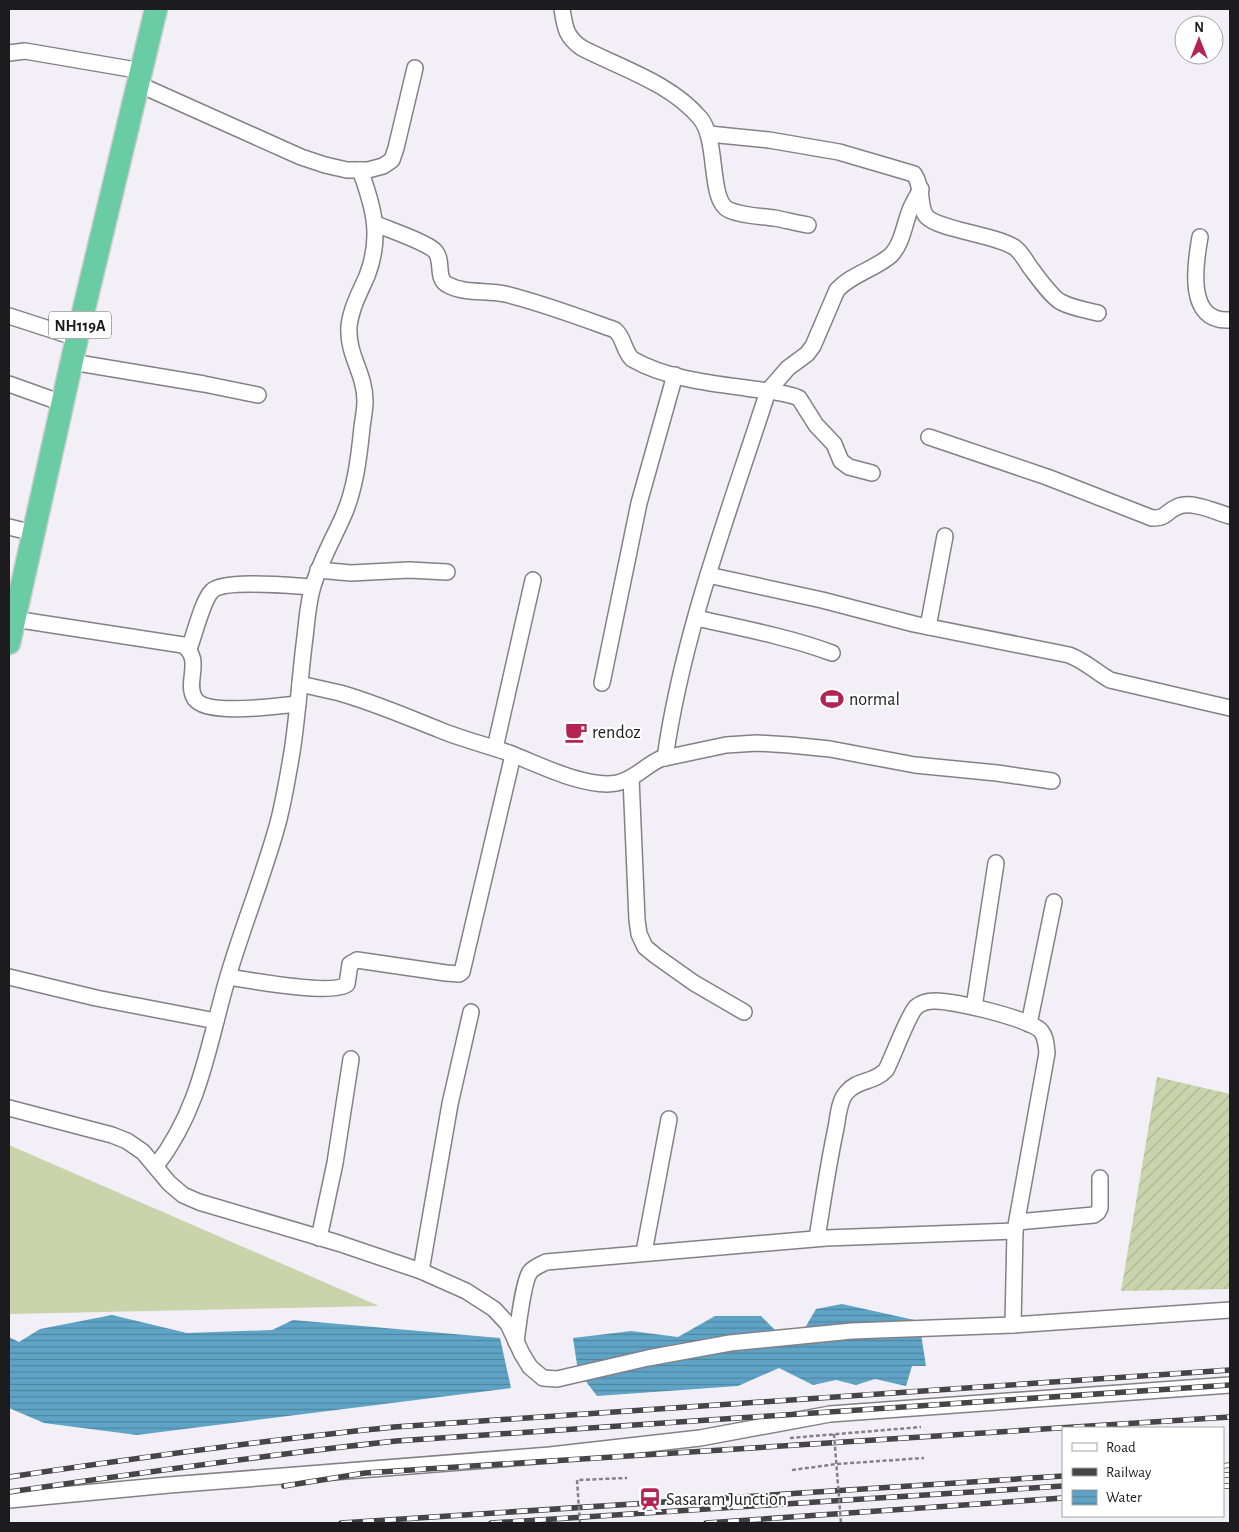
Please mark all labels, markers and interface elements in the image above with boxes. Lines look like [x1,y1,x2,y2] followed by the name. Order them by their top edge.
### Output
[1174,15,1224,65] north arrow
[1194,21,1204,35] text: N
[49,312,111,338] road number: NH119A
[819,686,845,712] sports icon: normal
[849,691,900,709] place label: normal
[563,719,589,745] cafe icon: rendoz
[592,724,641,742] place label: rendoz
[1062,1427,1224,1517] legend
[1106,1440,1136,1455] text: Road
[1106,1465,1152,1480] text: Railway
[637,1486,663,1512] station icon: Sasaram Junction
[1106,1490,1142,1505] text: Water
[666,1491,787,1509] place label: Sasaram Junction

